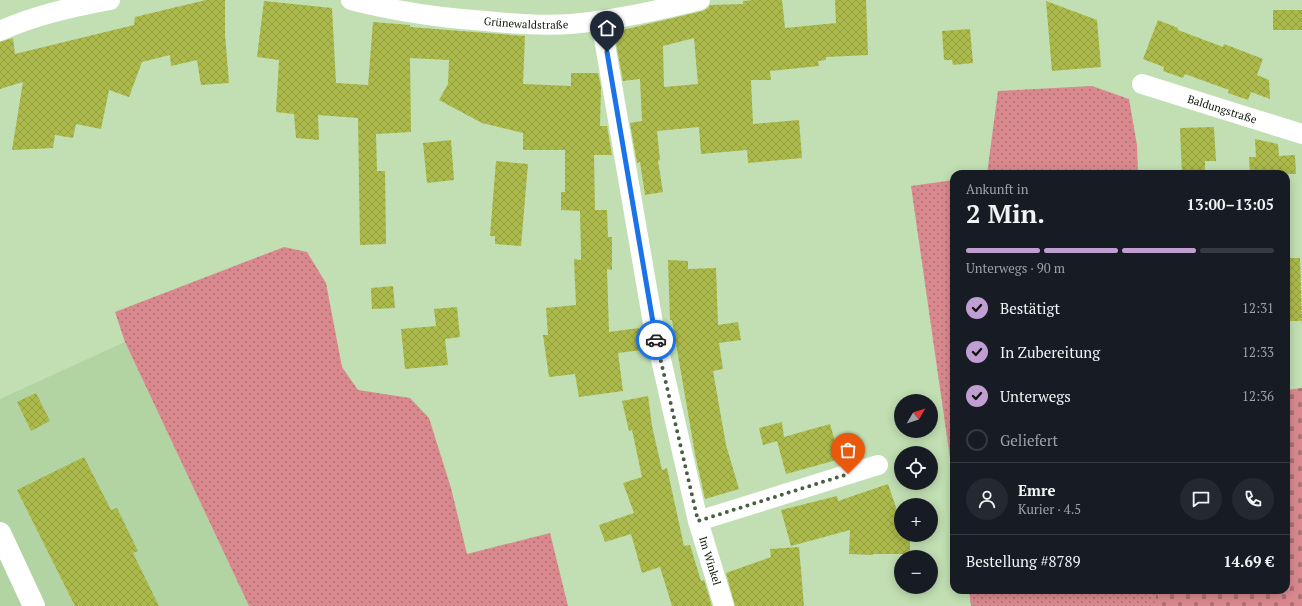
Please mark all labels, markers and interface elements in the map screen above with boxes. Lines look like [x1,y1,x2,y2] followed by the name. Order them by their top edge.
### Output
[590,11,624,52] pin
[483,14,569,32] street label: Grünewaldstraße
[596,17,618,39] icon: home
[1186,92,1259,127] street label: Baldungstraße
[966,180,1028,198] text: Ankunft in
[1187,194,1274,214] text: 13:00–13:05
[966,196,1045,230] text: 2 Min.
[966,259,1065,277] text: Unterwegs · 90 m
[966,297,988,319] icon: check
[1000,298,1060,318] text: Bestätigt
[1242,299,1274,317] text: 12:31
[636,320,676,360] courier
[645,329,667,351] icon: car
[966,341,988,363] icon: check
[1000,342,1100,362] text: In Zubereitung
[1242,343,1274,361] text: 12:33
[966,385,988,407] icon: check
[1000,386,1071,406] text: Unterwegs
[1242,387,1274,405] text: 12:36
[894,394,938,438] north arrow
[894,394,938,594] map controls
[1000,430,1058,450] text: Geliefert
[831,433,865,474] pin
[837,439,859,461] icon: bag
[894,446,938,490] button: locate
[966,478,1008,520] button: person
[1180,478,1222,520] button: chat
[1232,478,1274,520] button: phone
[1018,480,1055,500] text: Emre
[894,498,938,542] button: +
[1018,500,1081,518] text: Kurier · 4.5
[696,534,724,587] street label: Im Winkel
[894,550,938,594] button: −
[966,551,1080,571] text: Bestellung #8789
[1223,551,1274,571] text: 14.69 €

